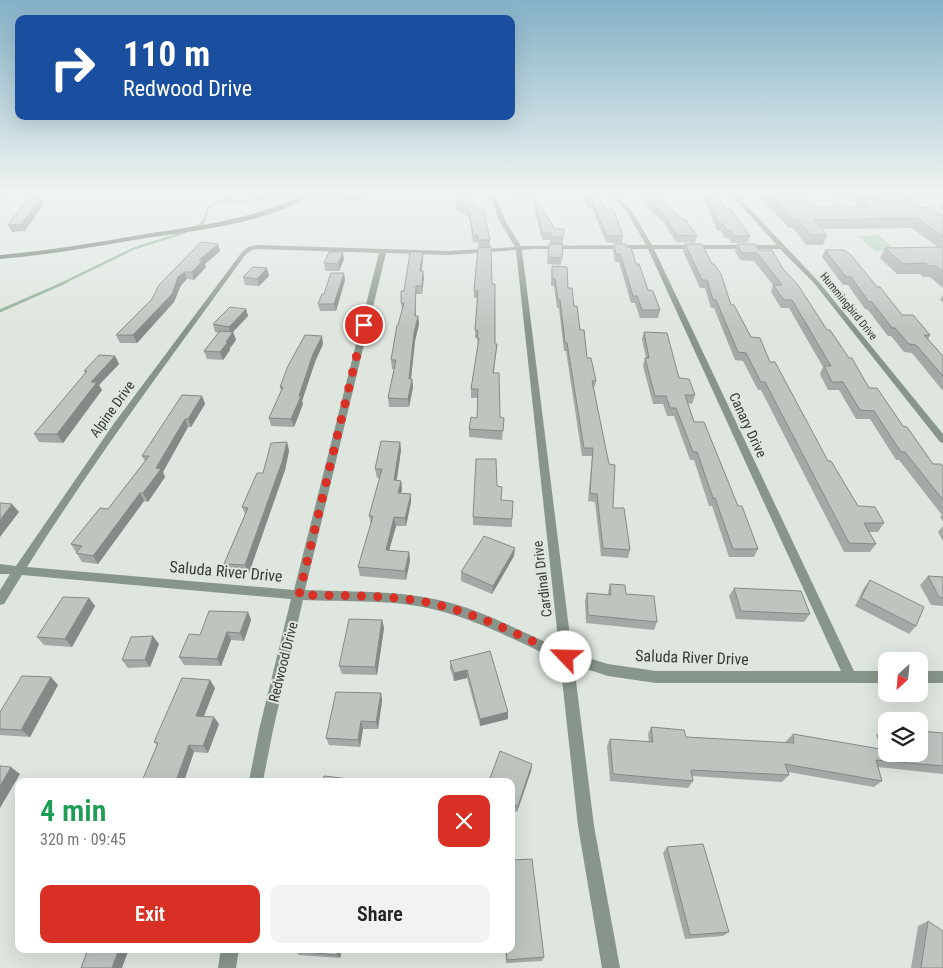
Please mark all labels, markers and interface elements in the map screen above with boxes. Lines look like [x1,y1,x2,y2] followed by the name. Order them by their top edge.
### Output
[123,34,210,75] text: 110 m
[40,35,105,100] icon: right
[123,76,252,101] text: Redwood Drive
[817,270,880,343] street label: Hummingbird Drive
[343,304,385,346] pin
[350,311,378,339] icon: arrive
[86,377,138,440] street label: Alpine Drive
[726,390,770,460] street label: Canary Drive
[529,539,555,618] street label: Cardinal Drive
[169,557,283,586] street label: Saluda River Drive
[265,620,301,704] street label: Redwood Drive
[539,630,591,682] position arrow
[635,646,749,669] street label: Saluda River Drive
[878,652,928,702] north arrow
[878,652,928,762] map controls
[878,712,928,762] button: layers
[40,793,106,828] text: 4 min
[438,795,490,847] button: close
[40,830,126,849] text: 320 m · 09:45
[40,885,260,943] button: Exit
[270,885,490,943] button: Share

